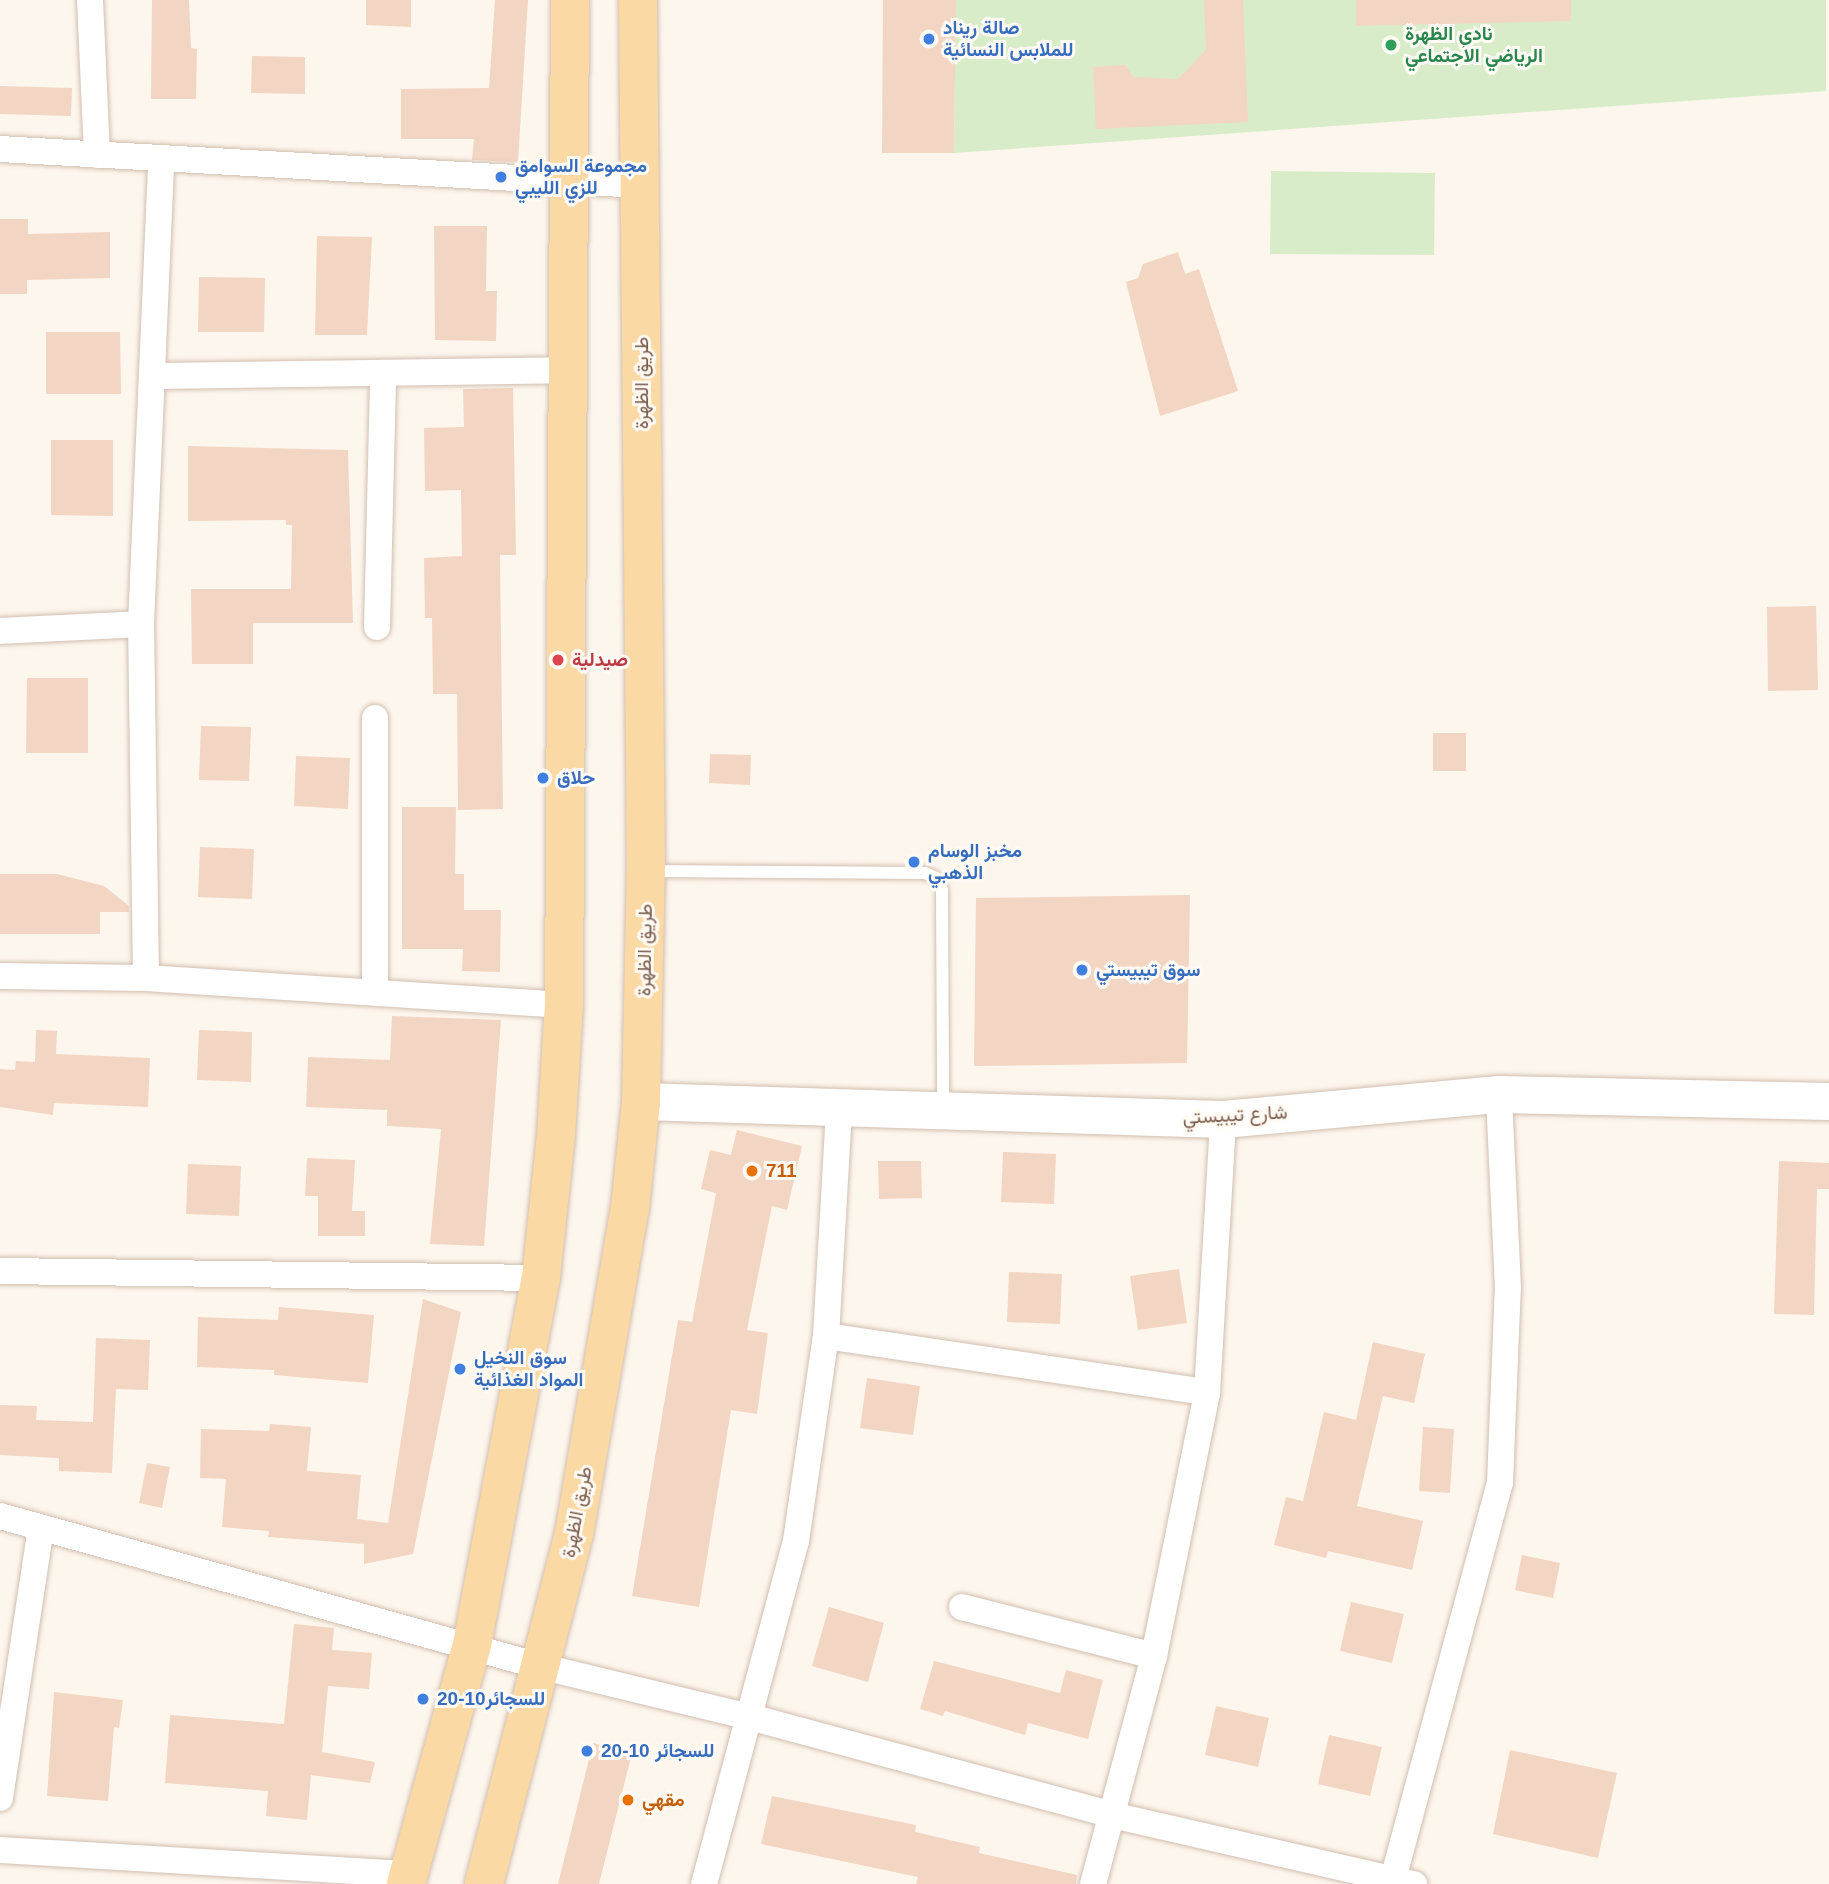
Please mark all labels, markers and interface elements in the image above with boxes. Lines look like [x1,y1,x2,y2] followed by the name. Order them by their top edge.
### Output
[943,17,1073,61] place label: صالة ريناد للملابس النسائية
[1405,23,1543,67] place label: نادي الظهرة الرياضي الاجتماعي
[921,31,937,47] marker: صالة ريناد للملابس النسائية
[1383,37,1399,53] marker: نادي الظهرة الرياضي الاجتماعي
[515,155,647,199] place label: مجموعة السوامق للزي الليبي
[493,169,509,185] marker: مجموعة السوامق للزي الليبي
[631,337,653,429] street label: طريق الظهرة
[572,649,628,671] place label: صيدلية
[550,652,566,668] marker: صيدلية
[557,767,595,789] place label: حلاق
[535,770,551,786] marker: حلاق
[928,840,1022,884] place label: مخبز الوسام الذهبي
[906,854,922,870] marker: مخبز الوسام الذهبي
[633,904,657,996] street label: طريق الظهرة
[1096,959,1200,981] place label: سوق تيبيستي
[1074,962,1090,978] marker: سوق تيبيستي
[1182,1101,1288,1129] street label: شارع تيبيستي
[766,1160,797,1182] place label: 711
[744,1163,760,1179] marker: 711
[474,1347,584,1391] place label: سوق النخيل المواد الغذائية
[452,1361,468,1377] marker: سوق النخيل المواد الغذائية
[557,1464,597,1560] street label: طريق الظهرة
[437,1688,545,1710] place label: 20-10للسجائر
[415,1691,431,1707] marker: 20-10للسجائر
[601,1740,714,1762] place label: 20-10 للسجائر
[579,1743,595,1759] marker: 20-10 للسجائر
[642,1789,684,1811] place label: مقهي
[620,1792,636,1808] marker: مقهي

